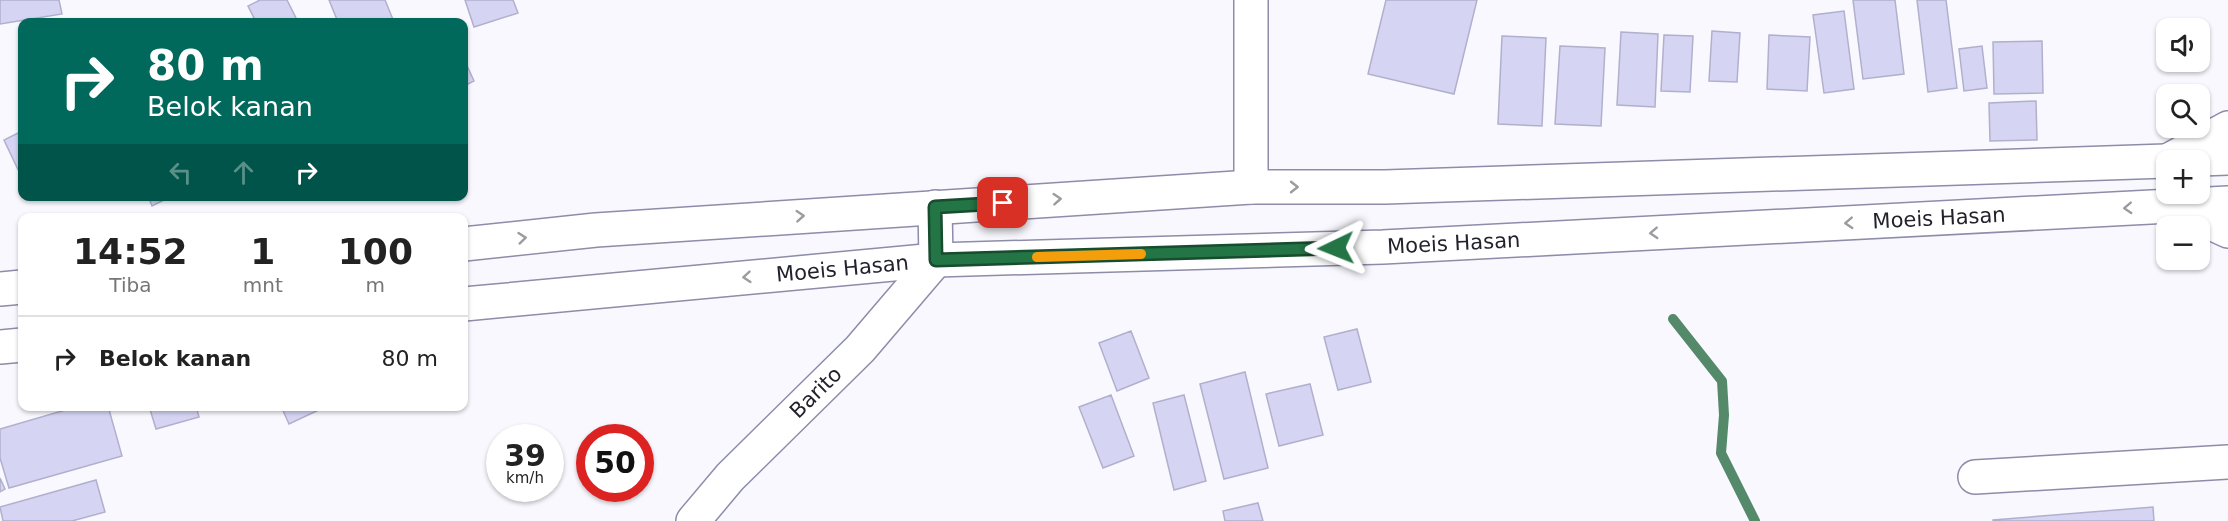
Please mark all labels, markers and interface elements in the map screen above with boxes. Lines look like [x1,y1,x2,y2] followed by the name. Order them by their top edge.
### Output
[2156,18,2210,270] map controls
[2156,18,2210,72] button: sound
[147,41,264,90] text: 80 m
[48,42,126,120] icon: right
[2156,84,2210,138] button: search
[147,91,313,122] text: Belok kanan
[2156,150,2210,204] button: +
[164,156,197,189] icon: left
[227,156,260,189] icon: ahead
[290,156,323,189] icon: right
[977,177,1028,228] pin
[1289,181,1298,193] one-way arrow
[986,186,1019,219] icon: arrive
[1053,193,1062,206] one-way arrow
[2123,202,2132,215] one-way arrow
[1872,203,2006,233] street label: Moeis Hasan
[795,210,804,223] one-way arrow
[1304,216,1368,280] position arrow
[1844,216,1853,229] one-way arrow
[2156,216,2210,270] button: −
[1650,226,1659,239] one-way arrow
[1387,228,1521,259] street label: Moeis Hasan
[73,231,188,272] text: 14:52
[250,231,275,272] text: 1
[338,231,413,272] text: 100
[517,232,526,244] one-way arrow
[775,251,910,287] street label: Moeis Hasan
[742,270,751,283] one-way arrow
[109,273,151,297] text: Tiba
[243,273,283,297] text: mnt
[366,273,385,297] text: m
[48,342,81,375] icon: right
[99,346,251,371] text: Belok kanan
[382,346,438,371] text: 80 m
[785,362,847,423] street label: Barito
[576,424,654,502] speed limit sign: 50
[504,438,546,473] text: 39
[506,469,544,487] text: km/h

